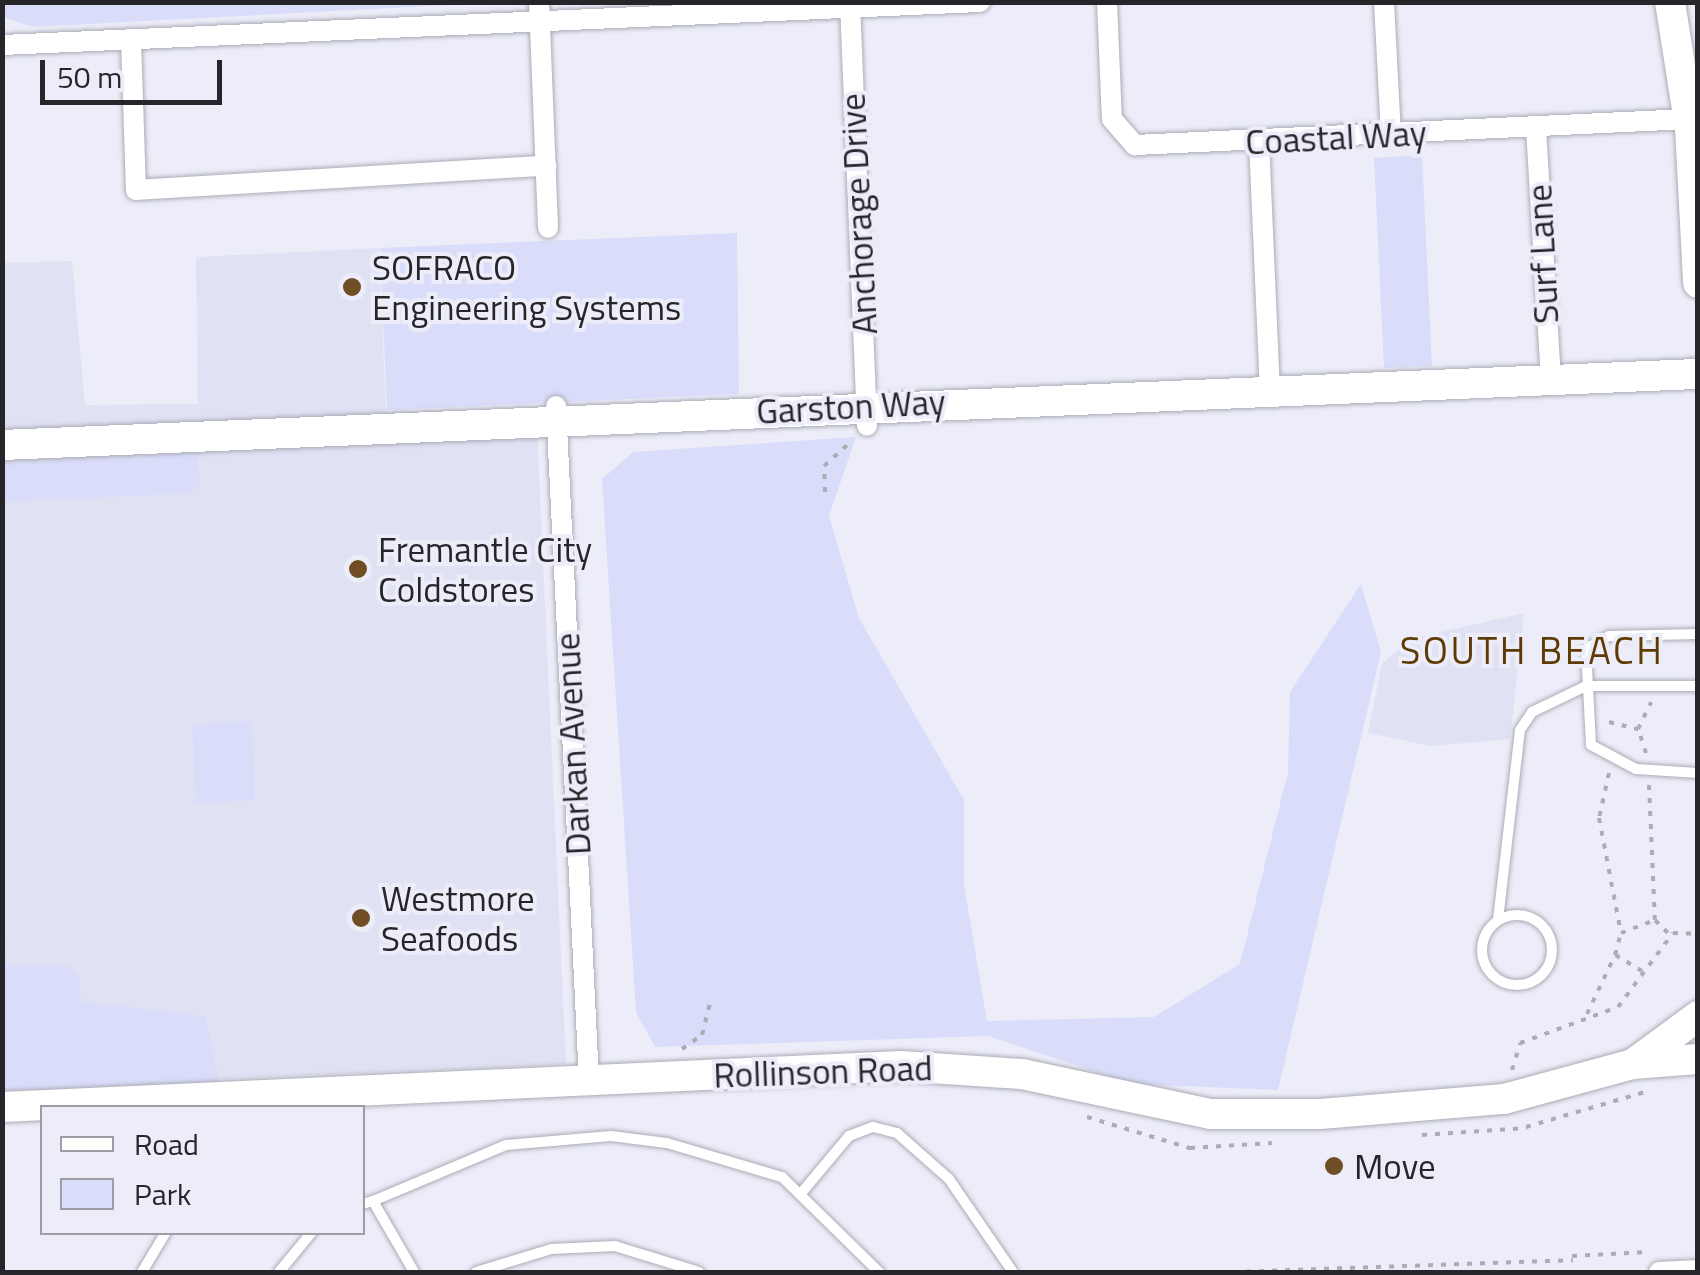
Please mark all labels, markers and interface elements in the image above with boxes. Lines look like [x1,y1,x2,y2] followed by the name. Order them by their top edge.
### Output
[45,40,228,102] scale bar
[57,54,122,100] text: 50 m
[831,92,885,336] street label: Anchorage Drive
[1244,111,1428,163] street label: Coastal Way
[1517,183,1567,325] street label: Surf Lane
[372,246,681,328] place label: SOFRACO Engineering Systems
[341,276,363,298] marker: SOFRACO Engineering Systems
[755,380,947,432] street label: Garston Way
[378,528,592,610] place label: Fremantle City Coldstores
[347,558,369,580] marker: Fremantle City Coldstores
[1400,628,1664,674] district label: SOUTH BEACH
[545,632,599,856] street label: Darkan Avenue
[381,877,535,959] place label: Westmore Seafoods
[350,907,372,929] marker: Westmore Seafoods
[713,1046,933,1096] street label: Rollinson Road
[40,1105,365,1235] legend
[134,1121,199,1167] text: Road
[1354,1145,1436,1187] place label: Move
[1323,1155,1345,1177] marker: Move
[134,1171,191,1217] text: Park

